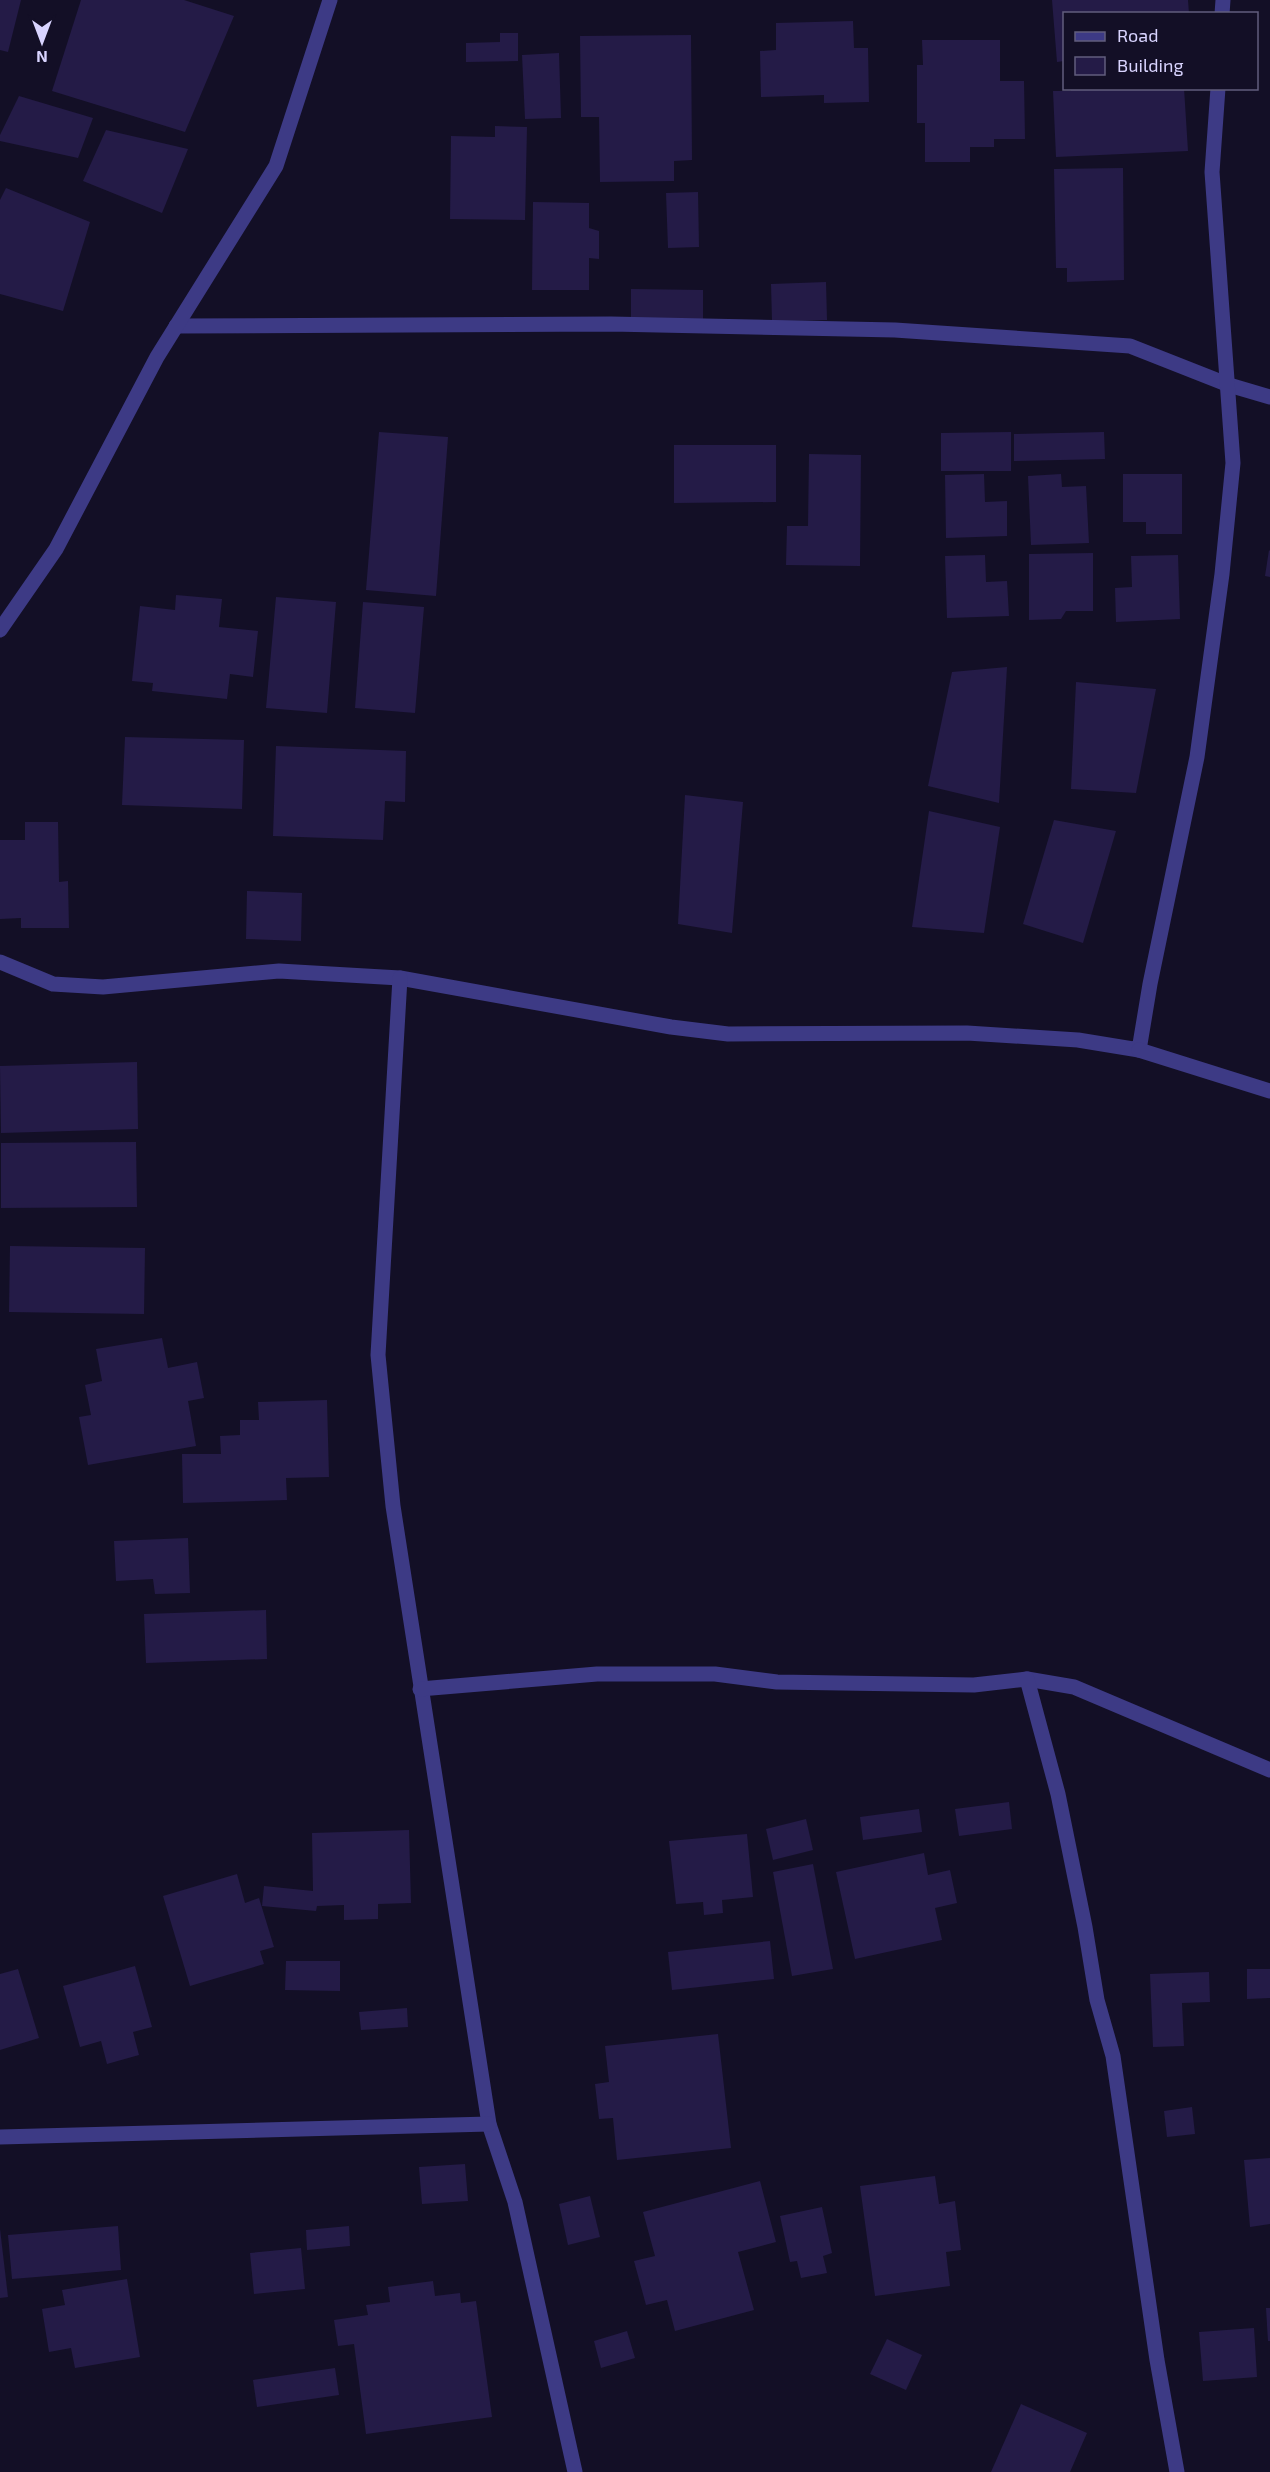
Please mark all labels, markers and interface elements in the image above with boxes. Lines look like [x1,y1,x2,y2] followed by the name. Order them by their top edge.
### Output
[12,12,72,72] north arrow
[1063,12,1258,90] legend
[1117,24,1158,46] text: Road
[36,48,48,67] text: N
[1117,54,1184,76] text: Building

